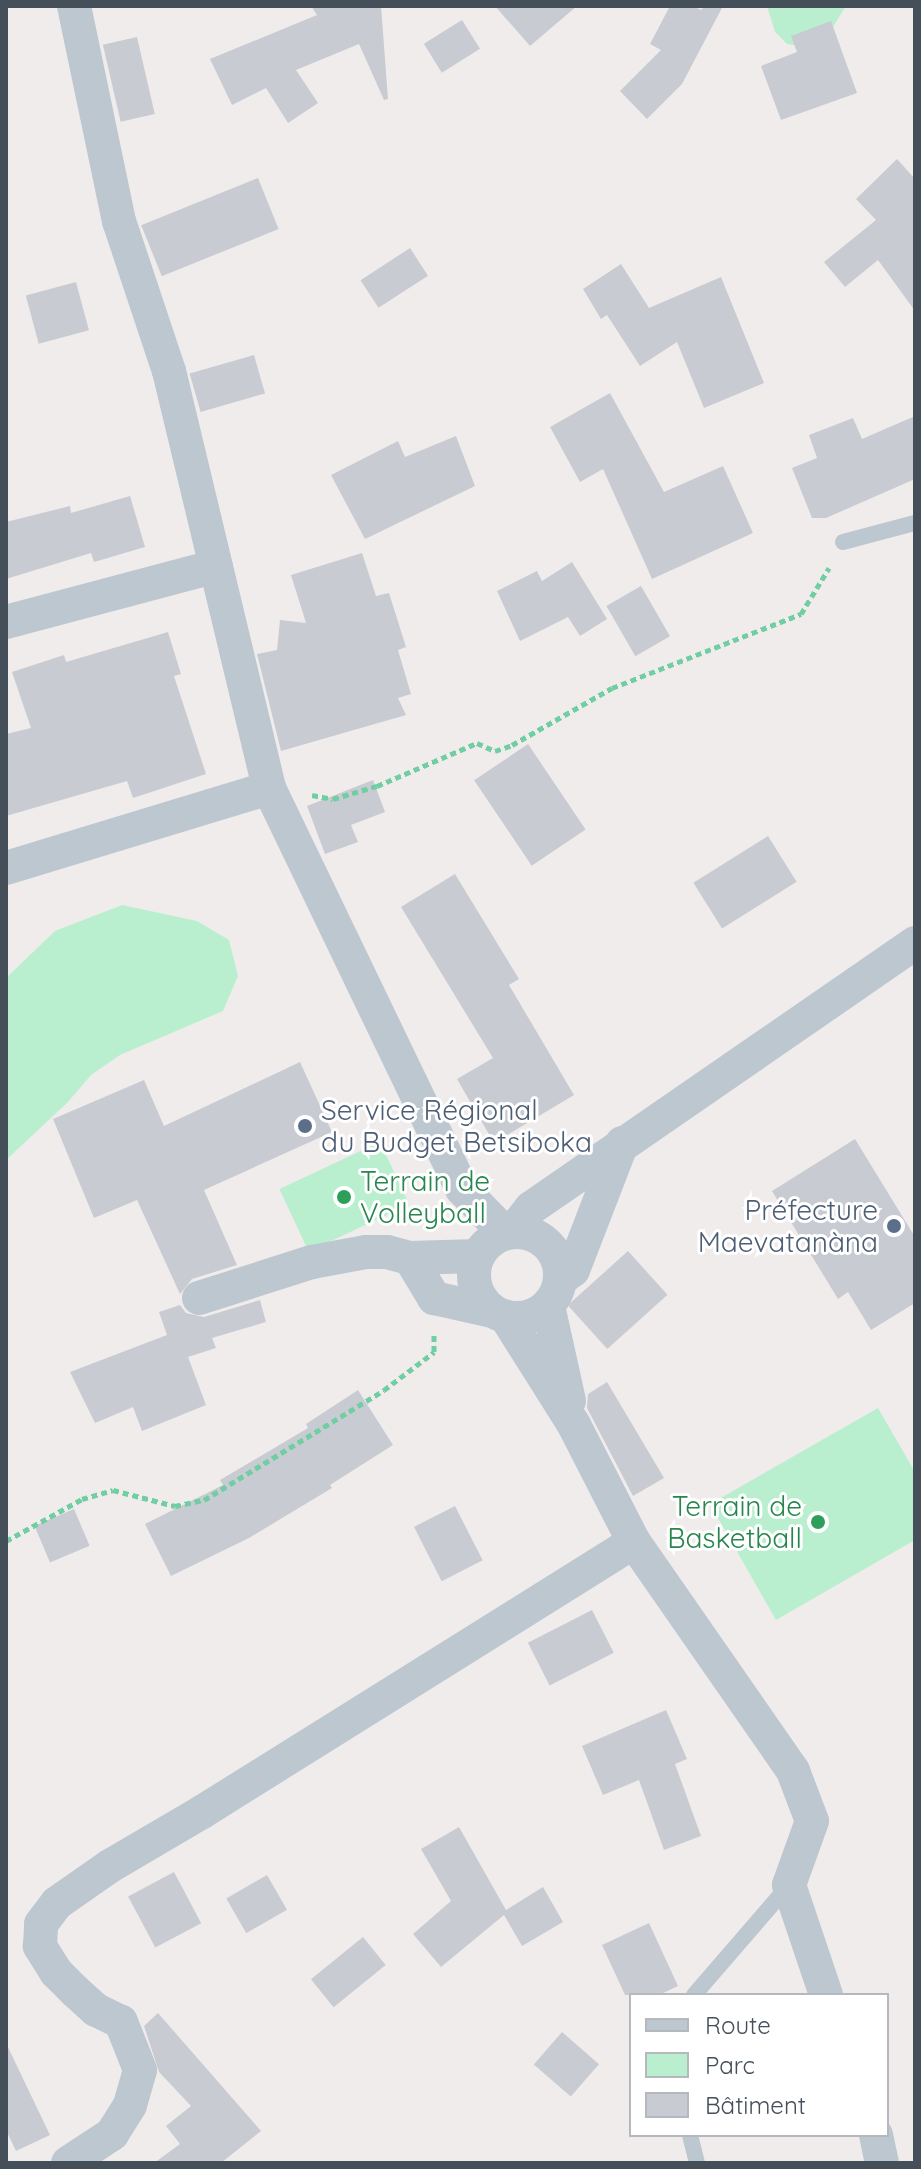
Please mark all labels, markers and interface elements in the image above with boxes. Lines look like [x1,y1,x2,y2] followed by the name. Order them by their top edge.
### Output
[321,1093,592,1159] place label: Service Régional du Budget Betsiboka
[296,1117,314,1135] marker: Service Régional du Budget Betsiboka
[360,1164,490,1230] place label: Terrain de Volleyball
[335,1188,353,1206] marker: Terrain de Volleyball
[698,1193,878,1259] place label: Préfecture Maevatanàna
[885,1217,903,1235] marker: Préfecture Maevatanàna
[667,1489,802,1555] place label: Terrain de Basketball
[809,1513,827,1531] marker: Terrain de Basketball
[629,1993,889,2137] legend
[705,2010,771,2040] text: Route
[705,2050,755,2080] text: Parc
[705,2090,806,2120] text: Bâtiment

